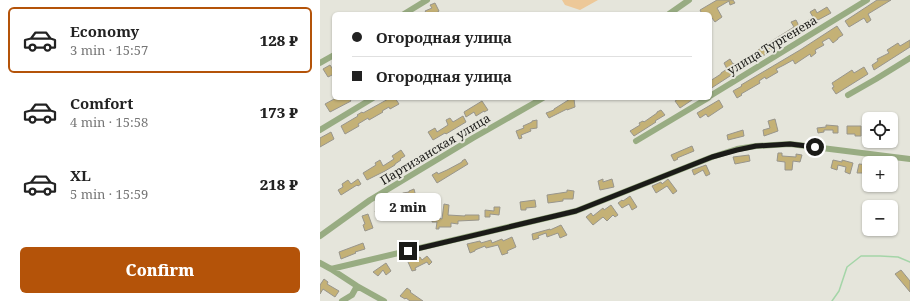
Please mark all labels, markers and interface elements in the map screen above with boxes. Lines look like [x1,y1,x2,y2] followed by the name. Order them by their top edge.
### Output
[724,11,820,79] street label: улица Тургенева
[70,21,139,41] text: Economy
[22,22,58,58] icon: car
[376,27,512,47] text: Огородная улица
[260,30,298,50] text: 128 ₽
[70,41,148,59] text: 3 min · 15:57
[376,66,512,86] text: Огородная улица
[70,93,133,113] text: Comfort
[22,94,58,130] icon: car
[260,102,298,122] text: 173 ₽
[377,109,493,189] street label: Партизанская улица
[862,112,898,236] map controls
[862,112,898,148] button: locate
[70,113,148,131] text: 4 min · 15:58
[806,138,824,156] route start
[862,156,898,192] button: +
[70,165,91,185] text: XL
[22,166,58,202] icon: car
[260,174,298,194] text: 218 ₽
[70,185,148,203] text: 5 min · 15:59
[375,193,441,221] callout: 2 min
[389,198,427,216] text: 2 min
[862,200,898,236] button: −
[399,242,417,260] route end
[20,247,300,293] button: Confirm

